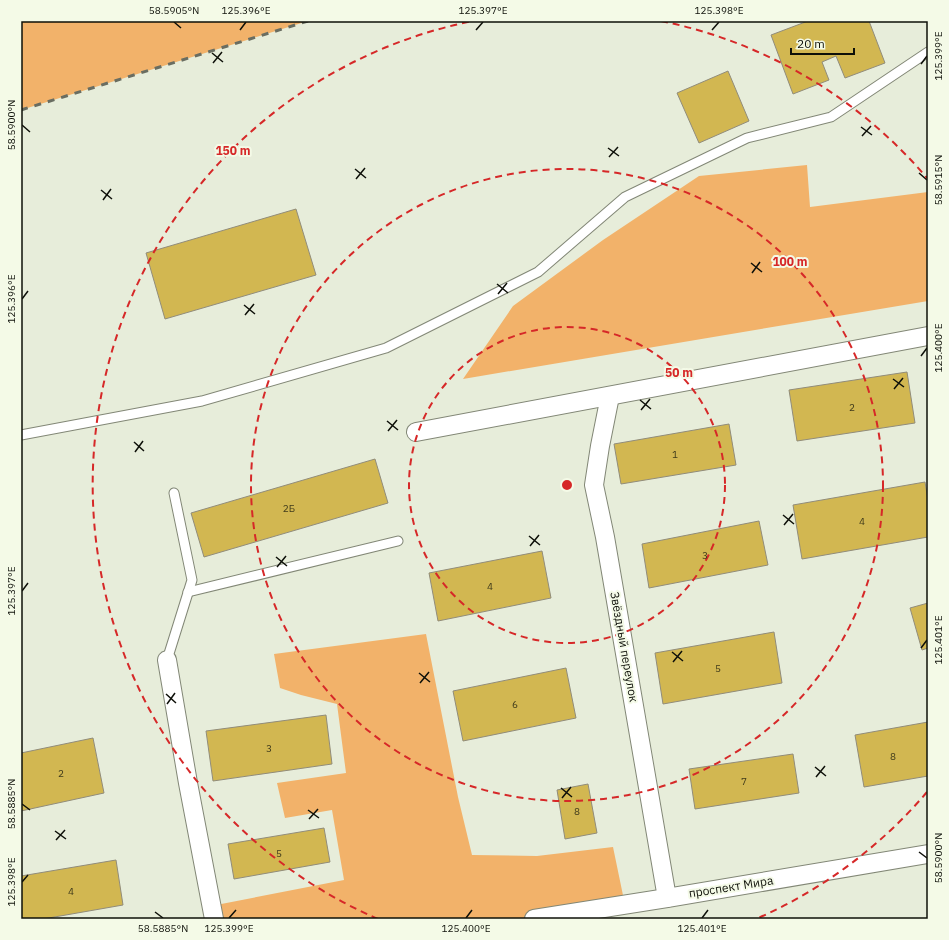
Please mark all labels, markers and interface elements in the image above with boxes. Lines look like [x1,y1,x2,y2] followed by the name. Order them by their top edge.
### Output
[149,4,199,17] text: 58.5905°N
[221,4,271,17] text: 125.396°E
[458,4,508,17] text: 125.397°E
[694,4,744,17] text: 125.398°E
[791,30,854,56] scale bar
[932,31,945,81] text: 125.399°E
[797,36,825,51] text: 20 m
[5,100,18,150] text: 58.5900°N
[215,143,251,158] text: 150 m
[932,155,945,205] text: 58.5915°N
[772,254,808,269] text: 100 m
[5,274,18,324] text: 125.396°E
[932,323,945,373] text: 125.400°E
[665,365,693,380] text: 50 m
[849,401,855,414] house number: 2
[672,448,678,461] house number: 1
[560,478,574,492] centre of rings
[283,502,295,515] house number: 2Б
[859,515,865,528] house number: 4
[702,549,708,562] house number: 3
[5,566,18,616] text: 125.397°E
[487,580,493,593] house number: 4
[607,590,642,704] street label: Звёздный переулок
[932,615,945,665] text: 125.401°E
[715,662,721,675] house number: 5
[512,698,518,711] house number: 6
[266,742,272,755] house number: 3
[890,750,896,763] house number: 8
[58,767,64,780] house number: 2
[741,775,747,788] house number: 7
[5,779,18,829] text: 58.5885°N
[574,805,580,818] house number: 8
[932,833,945,883] text: 58.5900°N
[276,847,282,860] house number: 5
[5,857,18,907] text: 125.398°E
[688,872,775,901] street label: проспект Мира
[68,885,74,898] house number: 4
[138,922,188,935] text: 58.5885°N
[204,922,254,935] text: 125.399°E
[441,922,491,935] text: 125.400°E
[677,922,727,935] text: 125.401°E

